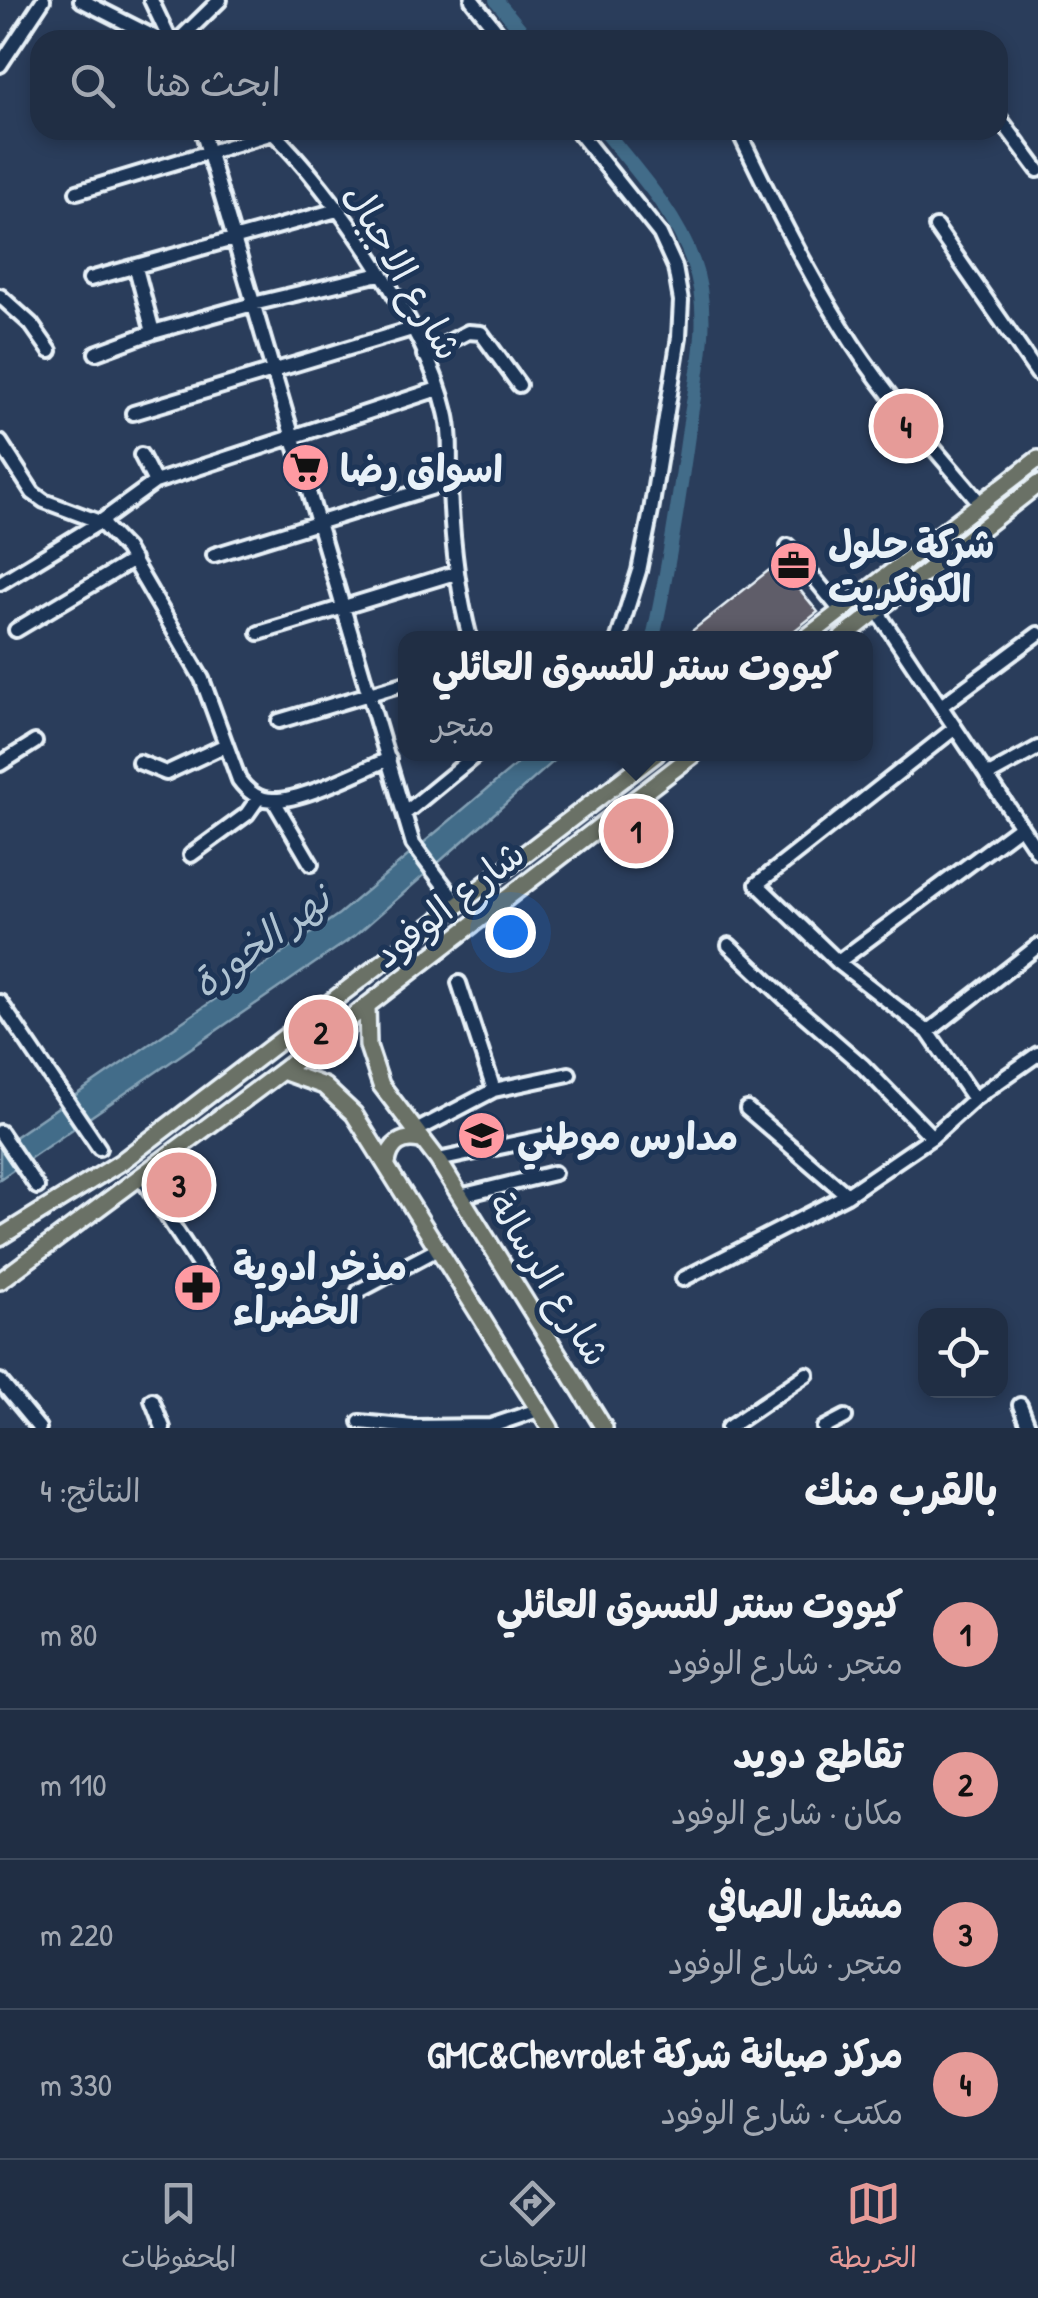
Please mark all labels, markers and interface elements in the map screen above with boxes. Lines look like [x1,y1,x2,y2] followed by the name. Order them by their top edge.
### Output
[30,30,1008,140] search box
[145,56,281,108] text: ابحث هنا
[65,58,120,113] icon: search
[331,173,476,370] street label: شارع الاجبال
[874,388,938,464] pin: 4
[279,442,331,494] supermarket icon: اسواق رضا
[340,442,503,494] place label: اسواق رضا
[828,518,994,614] place label: شركة حلول الكونكريت
[767,540,819,592] office icon: شركة حلول الكونكريت
[398,631,873,761] popup
[432,640,839,692] text: كيووت سنتر للتسوق العائلي
[432,703,495,746] text: متجر
[604,794,668,868] pin: 1
[361,827,536,980] street label: شارع الوفود
[179,869,344,1009] water label: نهر الخورة
[485,907,536,958] your location
[288,994,354,1070] pin: 2
[456,1110,508,1162] school or university icon: مدارس موطني
[517,1110,738,1170] place label: مدارس موطني
[146,1148,212,1222] pin: 3
[475,1182,624,1377] street label: شارع الرسالة
[233,1240,407,1336] place label: مذخر ادوية الخضراء
[172,1262,224,1314] pharmacy icon: مذخر ادوية الخضراء
[918,1308,1008,1398] map controls
[918,1308,1008,1398] button: locate
[804,1461,998,1518] text: بالقرب منك
[40,1469,141,1512] text: النتائج: 4
[496,1578,903,1630] text: كيووت سنتر للتسوق العائلي
[40,1613,97,1656] text: 80 m
[960,1613,971,1656] text: 1
[668,1641,903,1684] text: متجر · شارع الوفود
[733,1728,903,1780] text: تقاطع دويد
[40,1763,107,1806] text: 110 m
[958,1763,973,1806] text: 2
[671,1791,903,1834] text: مكان · شارع الوفود
[707,1878,903,1930] text: مشتل الصافي
[40,1913,113,1956] text: 220 m
[958,1913,973,1956] text: 3
[668,1941,903,1984] text: متجر · شارع الوفود
[427,2028,903,2080] text: مركز صيانة شركة GMC&Chevrolet
[40,2063,112,2106] text: 330 m
[960,2063,972,2106] text: 4
[660,2091,903,2134] text: مكتب · شارع الوفود
[121,2176,237,2282] tab: المحفوظات
[479,2176,587,2282] tab: الاتجاهات
[829,2176,917,2282] tab: الخريطة

